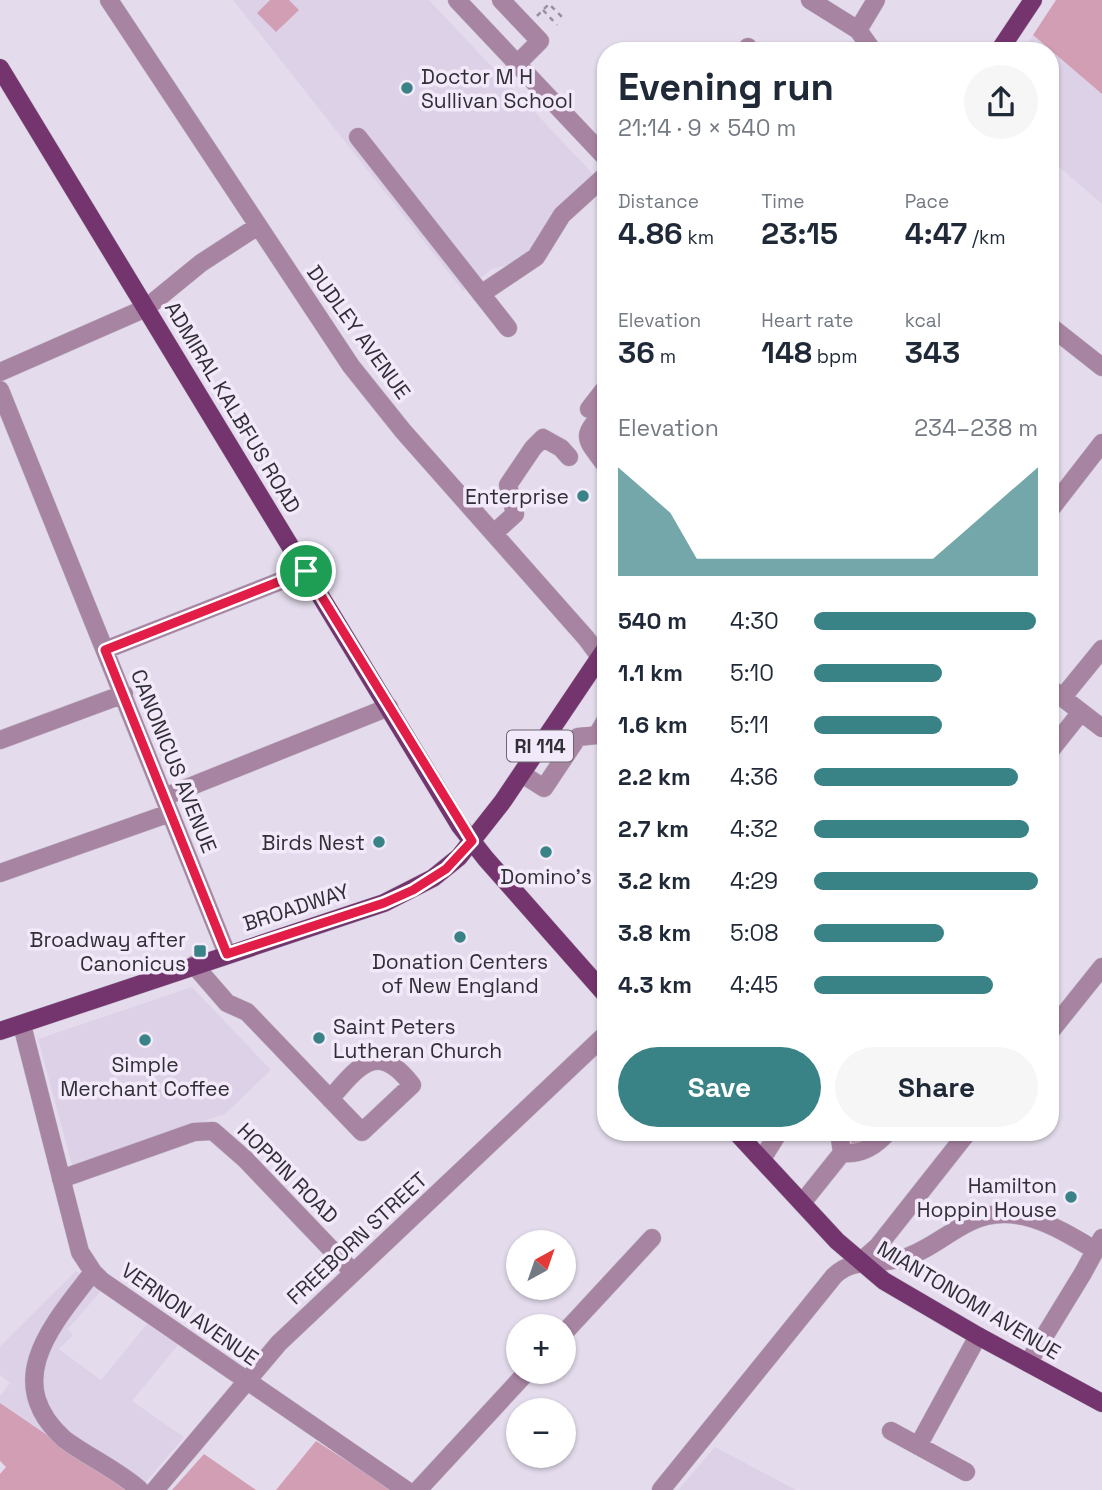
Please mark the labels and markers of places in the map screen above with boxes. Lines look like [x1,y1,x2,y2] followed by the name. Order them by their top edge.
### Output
[421,63,573,114] place label: Doctor M H Sullivan School
[399,80,415,96] marker: Doctor M H Sullivan School
[465,483,569,510] place label: Enterprise
[575,488,591,504] marker: Enterprise
[276,541,336,601] pin
[262,829,365,856] place label: Birds Nest
[371,834,387,850] marker: Birds Nest
[538,844,554,860] marker: Domino's
[500,863,592,890] place label: Domino's
[30,926,186,977] place label: Broadway after Canonicus
[452,929,468,945] marker: Donation Centers of New England
[192,943,208,959] marker: Broadway after Canonicus
[372,948,548,999] place label: Donation Centers of New England
[333,1013,502,1064] place label: Saint Peters Lutheran Church
[311,1030,327,1046] marker: Saint Peters Lutheran Church
[137,1032,153,1048] marker: Simple Merchant Coffee
[60,1051,230,1102] place label: Simple Merchant Coffee
[917,1172,1057,1223] place label: Hamilton Hoppin House
[1063,1189,1079,1205] marker: Hamilton Hoppin House

